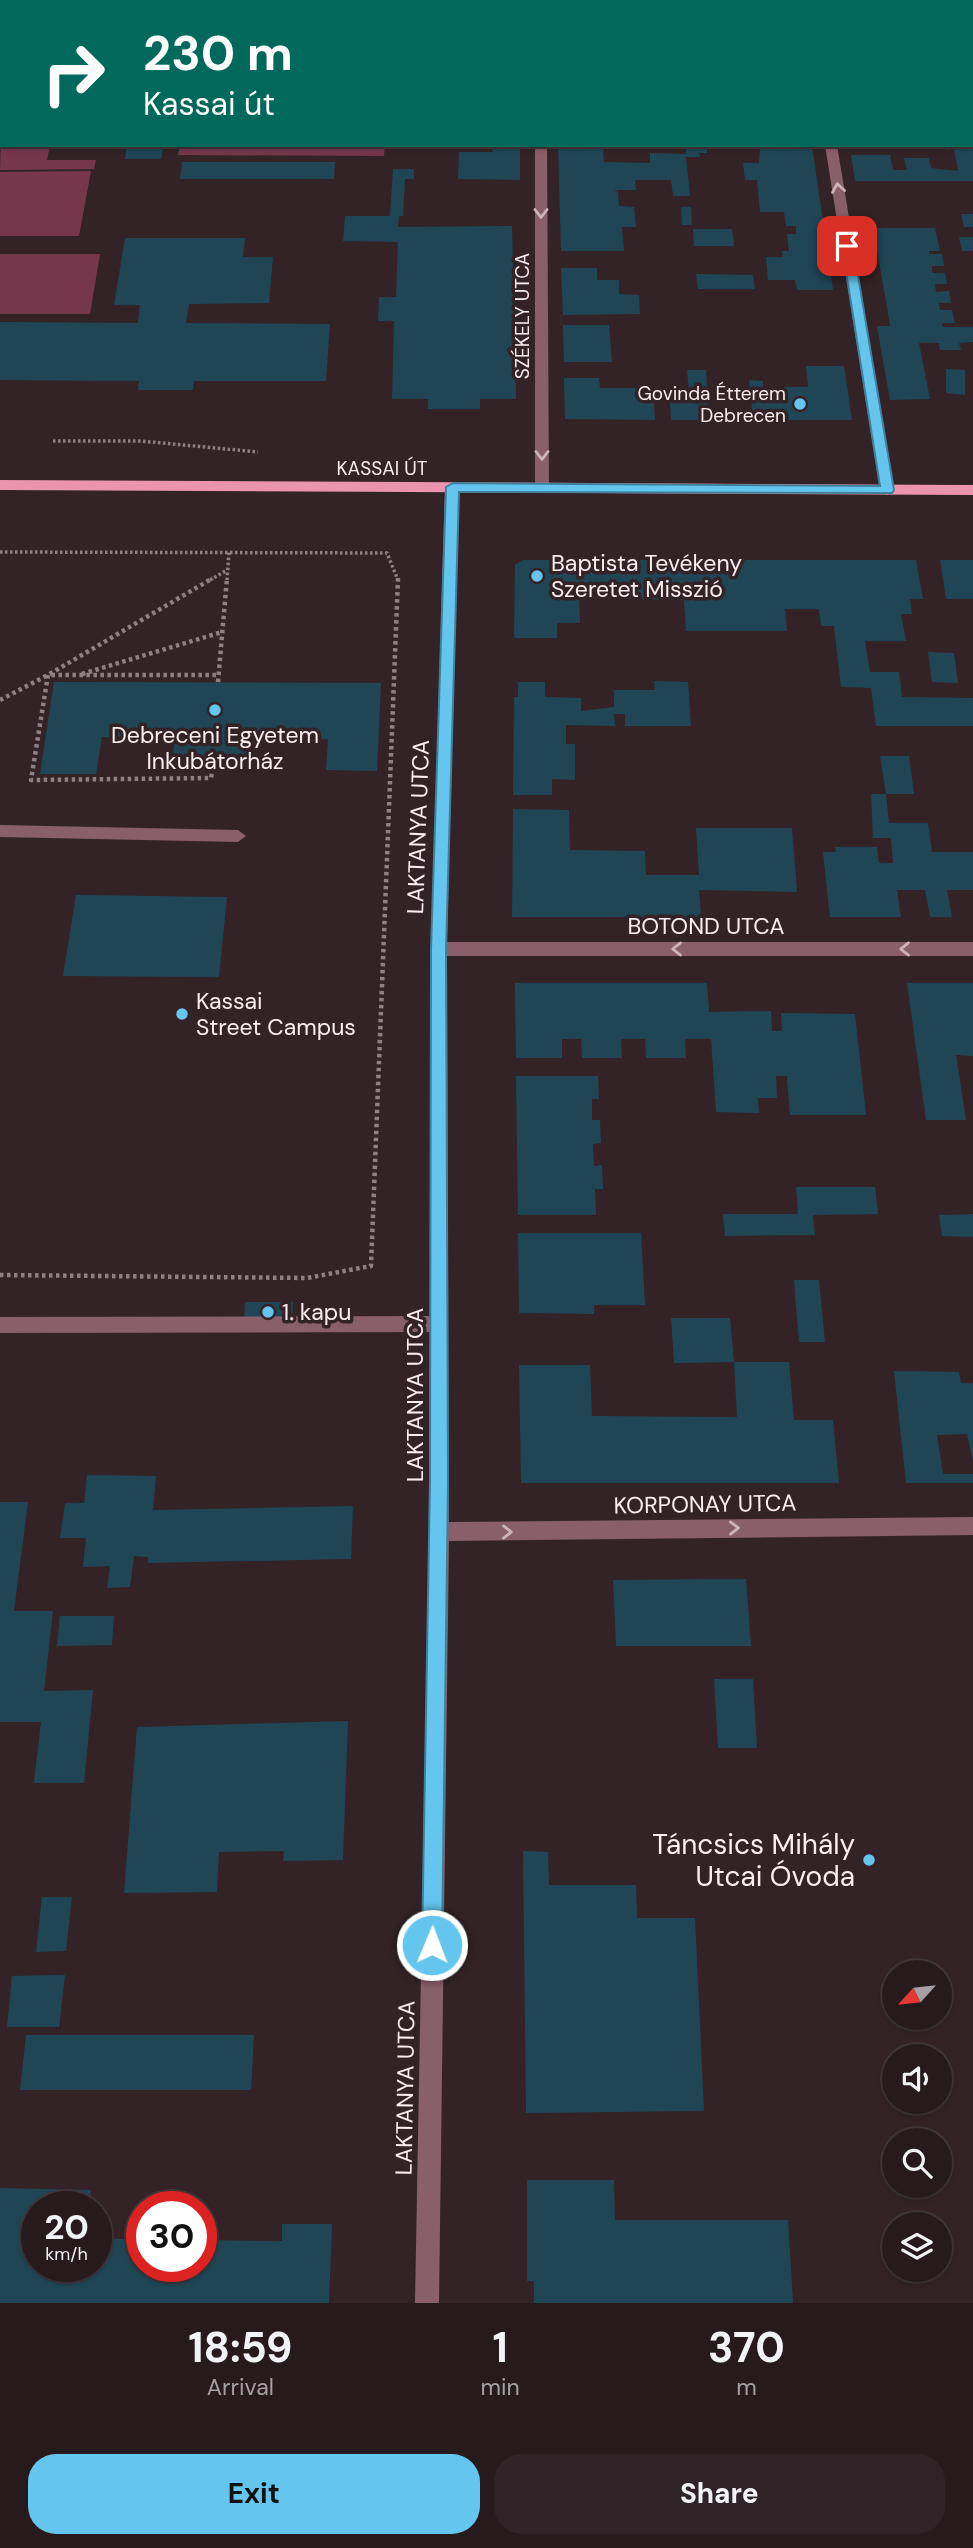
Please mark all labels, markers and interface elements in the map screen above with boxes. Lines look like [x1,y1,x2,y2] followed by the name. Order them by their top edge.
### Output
[143,21,293,85] text: 230 m
[28,28,119,119] icon: right
[143,83,275,125] text: Kassai út
[831,182,846,193] one-way arrow
[533,209,549,219] one-way arrow
[817,216,877,276] pin
[828,227,866,265] icon: arrive
[510,252,535,379] street label: SZÉKELY UTCA
[637,381,786,428] place label: Govinda Étterem Debrecen
[792,396,808,412] marker: Govinda Étterem Debrecen
[534,451,550,461] one-way arrow
[337,456,428,481] street label: KASSAI ÚT
[551,548,742,604] place label: Baptista Tevékeny Szeretet Misszió
[529,568,545,584] marker: Baptista Tevékeny Szeretet Misszió
[207,702,223,718] marker: Debreceni Egyetem Inkubátorház
[111,720,319,776] place label: Debreceni Egyetem Inkubátorház
[400,739,436,915] street label: LAKTANYA UTCA
[627,911,785,941] street label: BOTOND UTCA
[672,941,682,957] one-way arrow
[899,941,910,957] one-way arrow
[196,986,356,1042] place label: Kassai Street Campus
[174,1006,190,1022] marker: Kassai Street Campus
[282,1297,351,1327] place label: 1. kapu
[260,1304,276,1320] marker: 1. kapu
[400,1308,430,1482] street label: LAKTANYA UTCA
[613,1487,797,1521] street label: KORPONAY UTCA
[730,1520,740,1536] one-way arrow
[502,1524,513,1539] one-way arrow
[652,1826,855,1895] place label: Táncsics Mihály Utcai Óvoda
[861,1852,877,1868] marker: Táncsics Mihály Utcai Óvoda
[395,1908,469,1982] position arrow
[882,1960,952,2030] north arrow
[882,1960,952,2282] map controls
[388,2000,422,2176] street label: LAKTANYA UTCA
[882,2044,952,2114] button: sound
[882,2128,952,2198] button: search
[126,2191,217,2282] speed limit sign: 30
[44,2204,89,2250] text: 20
[882,2212,952,2282] button: layers
[45,2242,88,2266] text: km/h
[188,2320,292,2375] text: 18:59
[493,2320,508,2375] text: 1
[708,2320,785,2375] text: 370
[207,2372,274,2402] text: Arrival
[481,2372,520,2402] text: min
[736,2372,757,2402] text: m
[28,2454,480,2534] button: Exit
[494,2454,945,2534] button: Share

